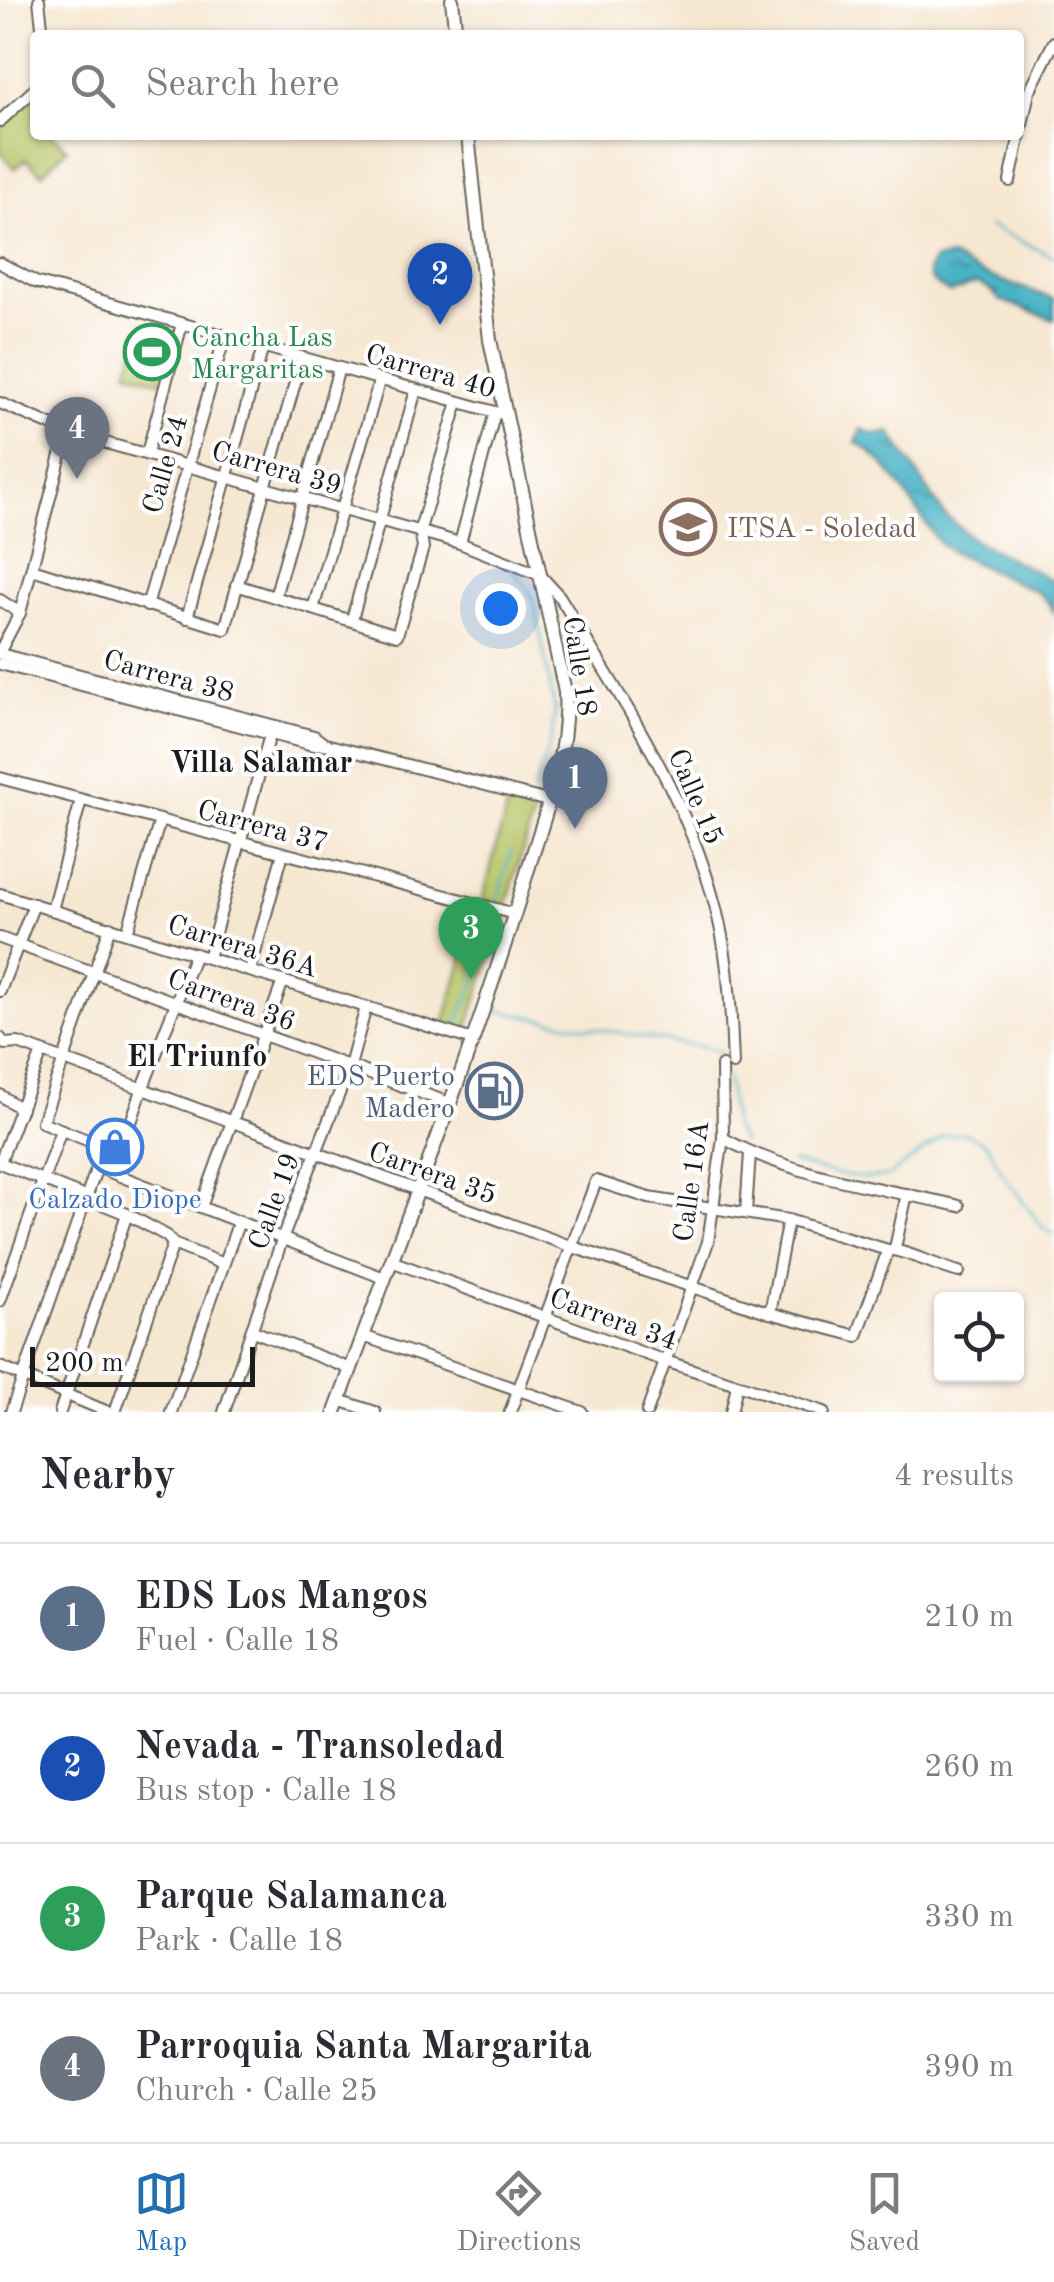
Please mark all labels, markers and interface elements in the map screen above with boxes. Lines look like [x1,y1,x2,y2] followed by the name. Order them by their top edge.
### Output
[30,30,1024,140] search box
[65,58,120,113] icon: search
[145,66,340,104] text: Search here
[408,242,472,325] pin: 2
[122,322,182,382] sports icon: Cancha Las Margaritas
[191,325,333,385] place label: Cancha Las Margaritas
[362,341,498,405] street label: Carrera 40
[44,396,110,479] pin: 4
[140,412,194,517] street label: Calle 24
[208,438,344,502] street label: Carrera 39
[658,497,718,557] school or university icon: ITSA - Soledad
[727,516,917,544] place label: ITSA - Soledad
[475,583,526,634] your location
[556,614,600,718] street label: Calle 18
[100,647,237,709] street label: Carrera 38
[662,745,727,849] street label: Calle 15
[542,746,608,829] pin: 1
[170,749,352,779] district label: Villa Salamar
[194,797,331,859] street label: Carrera 37
[438,896,504,979] pin: 3
[164,912,321,984] street label: Carrera 36A
[163,966,299,1038] street label: Carrera 36
[127,1043,267,1073] district label: El Triunfo
[464,1061,524,1121] fuel station icon: EDS Puerto Madero
[307,1064,455,1124] place label: EDS Puerto Madero
[85,1117,145,1177] shop icon: Calzado Diope
[671,1119,715,1244] street label: Calle 16A
[364,1139,500,1211] street label: Carrera 35
[245,1150,306,1254] street label: Calle 19
[28,1187,202,1215] place label: Calzado Diope
[545,1285,681,1357] street label: Carrera 34
[934,1292,1024,1382] map controls
[934,1292,1024,1382] button: locate
[30,1342,255,1386] scale bar
[45,1350,124,1378] text: 200 m
[40,1456,176,1498] text: Nearby
[894,1461,1014,1493] text: 4 results
[135,1579,428,1617] text: EDS Los Mangos
[63,1602,82,1634] text: 1
[924,1602,1014,1634] text: 210 m
[135,1626,339,1658] text: Fuel · Calle 18
[135,1729,504,1767] text: Nevada - Transoledad
[63,1752,82,1784] text: 2
[924,1752,1014,1784] text: 260 m
[135,1776,397,1808] text: Bus stop · Calle 18
[135,1879,447,1917] text: Parque Salamanca
[63,1902,82,1934] text: 3
[924,1902,1014,1934] text: 330 m
[135,1926,343,1958] text: Park · Calle 18
[135,2029,592,2067] text: Parroquia Santa Margarita
[63,2052,82,2084] text: 4
[924,2052,1014,2084] text: 390 m
[135,2076,378,2108] text: Church · Calle 25
[134,2166,189,2261] tab: Map
[457,2166,581,2261] tab: Directions
[849,2166,920,2261] tab: Saved

